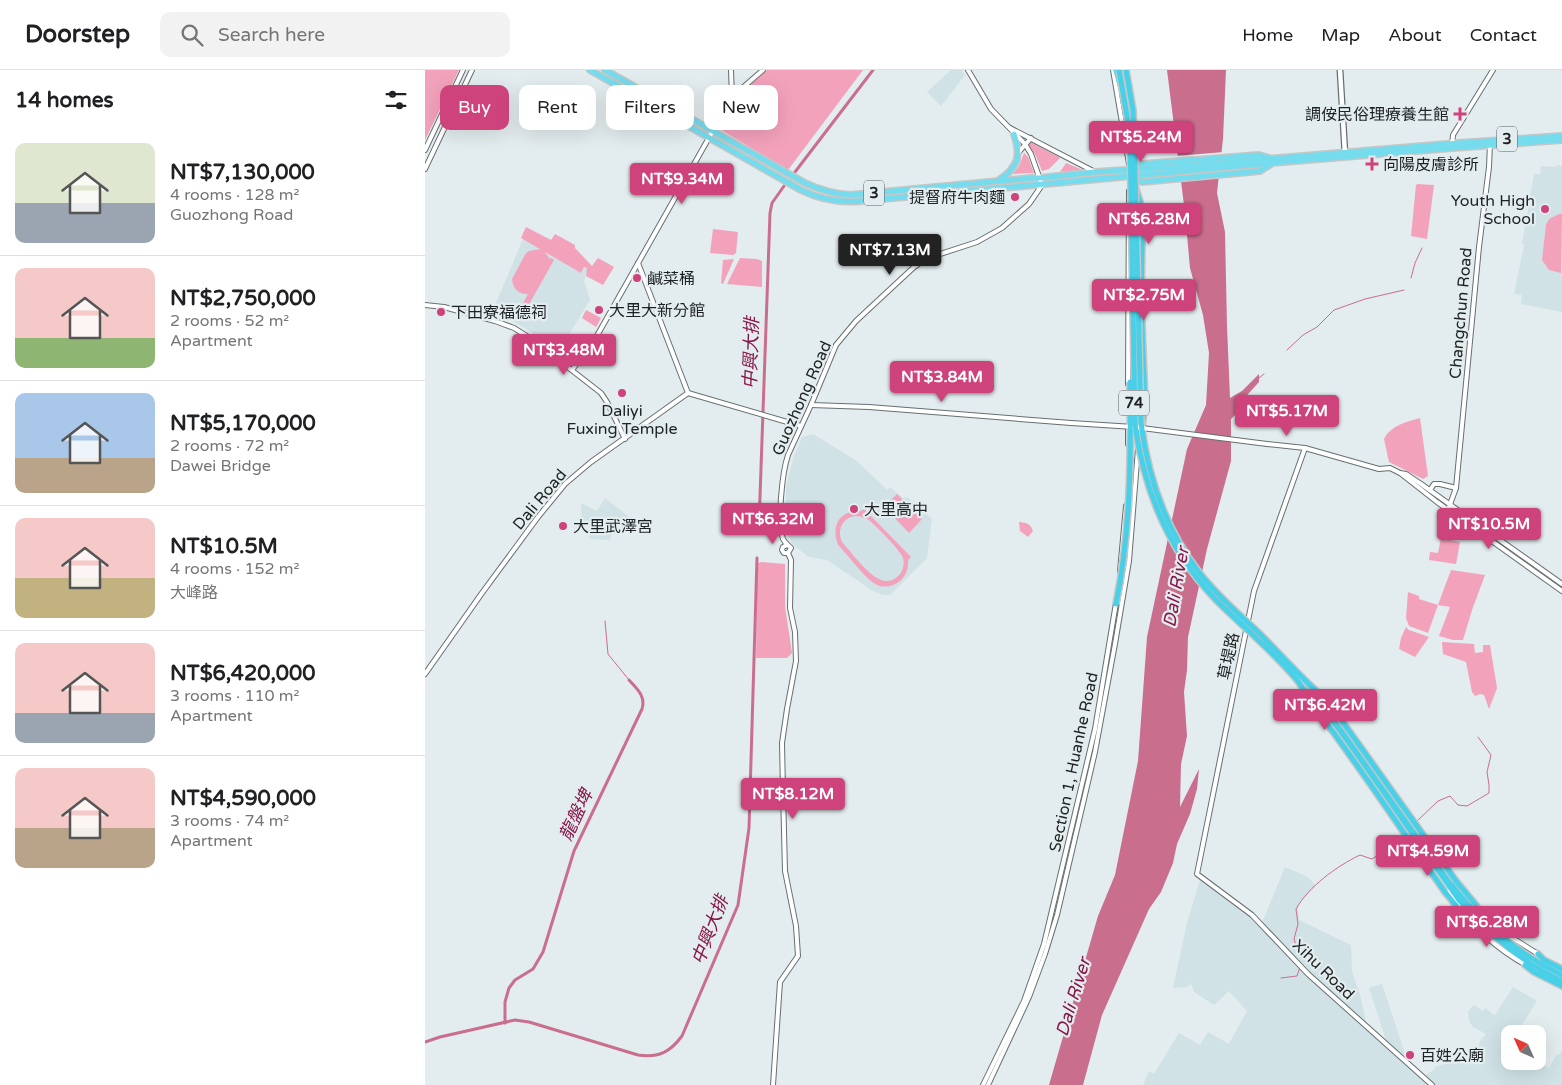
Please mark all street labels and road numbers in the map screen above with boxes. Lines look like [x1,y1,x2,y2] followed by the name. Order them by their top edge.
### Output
[1497,126,1517,152] road number: 3
[864,180,884,206] road number: 3
[1445,247,1477,380] street label: Changchun Road
[768,338,836,459] street label: Guozhong Road
[1119,390,1149,416] road number: 74
[509,465,571,534] street label: Dali Road
[1214,631,1244,682] street label: 草堤路
[1045,671,1103,854] street label: Section 1, Huanhe Road
[1288,935,1358,1004] street label: Xihu Road

